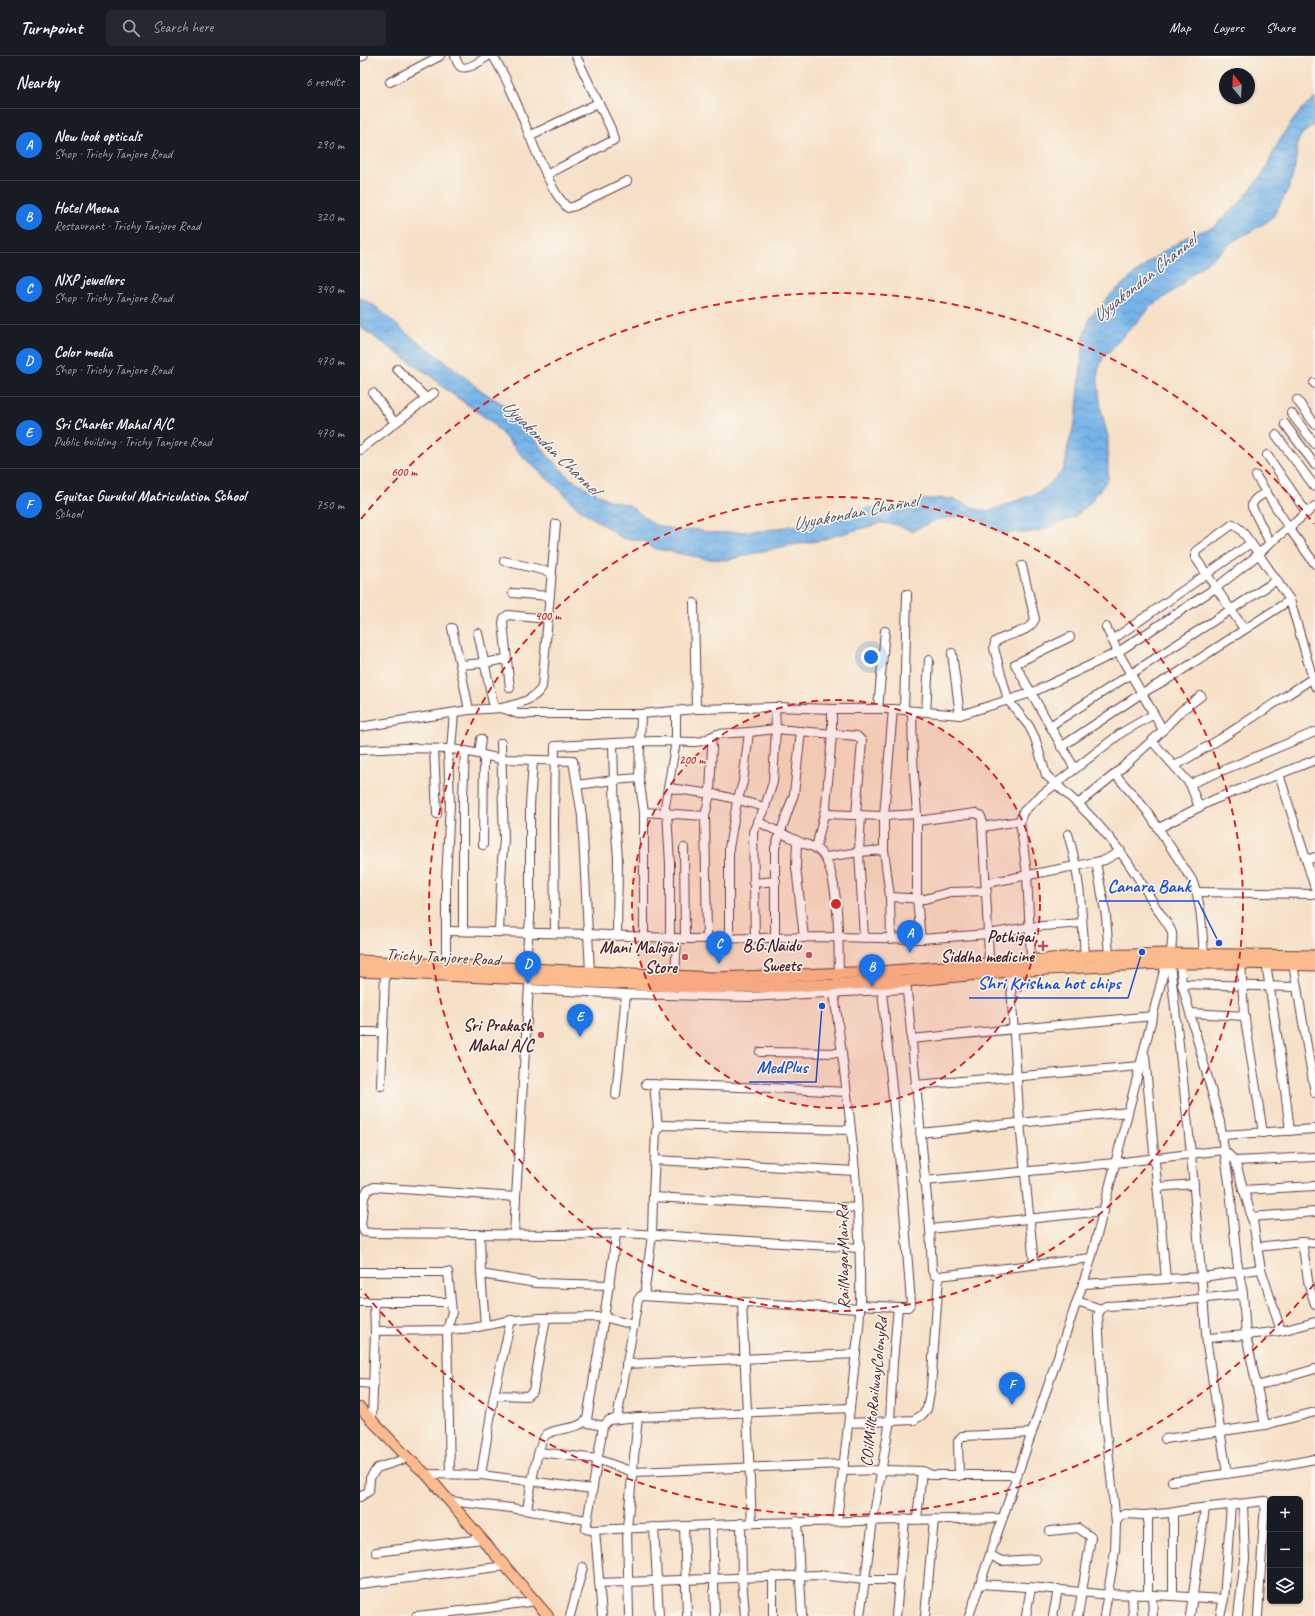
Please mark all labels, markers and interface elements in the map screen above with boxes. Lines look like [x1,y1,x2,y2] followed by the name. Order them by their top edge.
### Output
[106,10,386,46] search box
[20,16,82,40] text: Turnpoint
[120,17,142,39] icon: search
[152,18,214,37] text: Search here
[1169,19,1191,36] text: Map
[1213,19,1244,36] text: Layers
[1266,19,1295,36] text: Share
[1219,68,1255,104] north arrow
[16,72,59,93] text: Nearby
[306,74,344,90] text: 6 results
[54,127,142,146] text: New look opticals
[26,137,32,153] text: A
[316,137,344,153] text: 290 m
[54,146,172,162] text: Shop · Trichy Tanjore Road
[54,199,118,218] text: Hotel Meena
[26,209,32,225] text: B
[316,209,344,225] text: 320 m
[54,218,200,234] text: Restaurant · Trichy Tanjore Road
[1088,226,1205,326] water label: Uyyakondan Channel
[54,271,124,290] text: NXP jewellers
[26,281,32,297] text: C
[316,281,344,297] text: 340 m
[54,290,172,306] text: Shop · Trichy Tanjore Road
[54,343,112,362] text: Color media
[25,353,33,369] text: D
[316,353,344,369] text: 470 m
[54,362,172,378] text: Shop · Trichy Tanjore Road
[498,395,609,503] water label: Uyyakondan Channel
[54,415,173,434] text: Sri Charles Mahal A/C
[26,425,32,441] text: E
[316,425,344,441] text: 470 m
[54,434,212,450] text: Public building · Trichy Tanjore Road
[391,464,418,480] text: 600 m
[54,487,246,506] text: Equitas Gurukul Matriculation School
[791,488,925,535] water label: Uyyakondan Channel
[26,497,32,513] text: F
[316,497,344,513] text: 750 m
[54,506,82,522] text: School
[535,608,562,624] text: 400 m
[861,647,881,667] your location
[679,752,706,768] text: 200 m
[1099,871,1198,901] callout: Canara Bank
[1107,875,1193,897] text: Canara Bank
[829,897,843,911] centre of rings
[897,920,923,953] pin: A
[940,926,1037,967] place label: Pothigai Siddha medicine
[706,931,732,964] pin: C
[742,935,803,976] place label: B.G.Naidu Sweets
[599,937,680,978] place label: Mani Maligai Store
[1037,940,1049,952] marker: Pothigai Siddha medicine
[385,944,504,971] street label: Trichy Tanjore Road
[804,950,814,960] marker: B.G.Naidu Sweets
[515,951,541,984] pin: D
[680,952,690,962] marker: Mani Maligai Store
[859,954,885,987] pin: B
[969,968,1128,998] callout: Shri Krishna hot chips
[977,972,1122,994] text: Shri Krishna hot chips
[567,1004,593,1037] pin: E
[463,1015,536,1056] place label: Sri Prakash Mahal A/C
[536,1030,546,1040] marker: Sri Prakash Mahal A/C
[749,1052,816,1082] callout: MedPlus
[756,1056,809,1078] text: MedPlus
[832,1201,854,1309] street label: RailNagarMainRd
[856,1313,893,1468] street label: COilMilltoRailwayColonyRd
[999,1372,1025,1405] pin: F
[1267,1496,1303,1604] map controls
[1267,1496,1303,1532] button: +
[1267,1532,1303,1568] button: −
[1267,1568,1303,1604] button: layers

